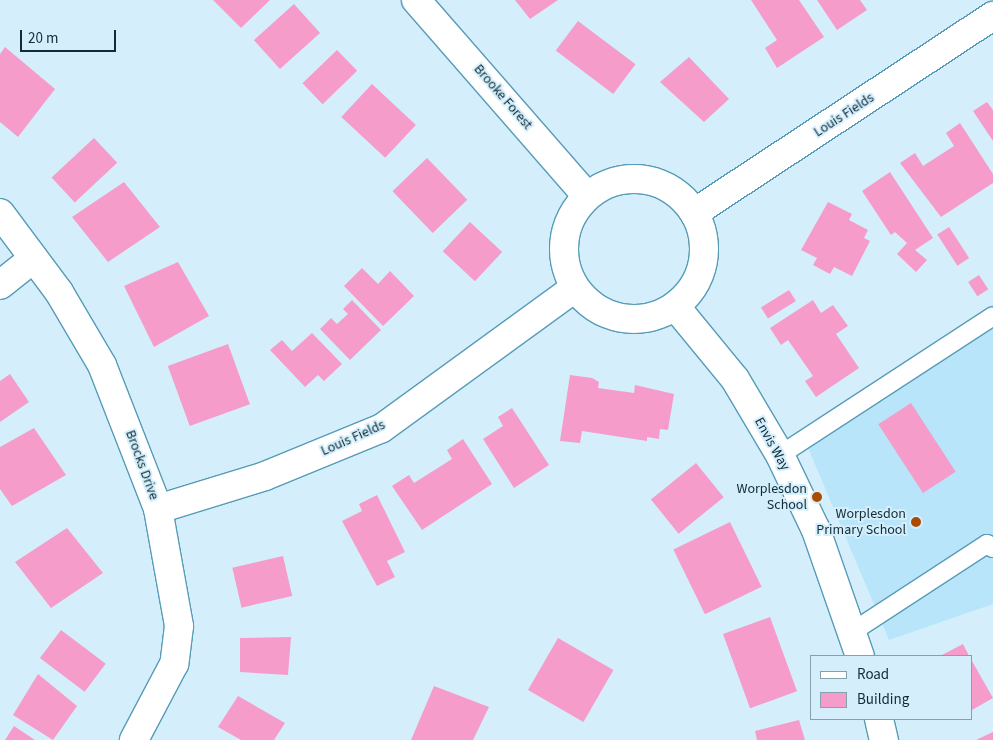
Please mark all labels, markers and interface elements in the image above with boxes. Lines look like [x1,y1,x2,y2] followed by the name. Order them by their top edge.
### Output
[22,20,119,52] scale bar
[28,28,58,49] text: 20 m
[470,61,536,133] street label: Brooke Forest
[811,89,877,141] street label: Louis Fields
[751,415,793,473] street label: Envis Way
[318,416,388,460] street label: Louis Fields
[122,428,162,502] street label: Brocks Drive
[736,481,807,514] place label: Worplesdon School
[811,491,823,503] marker: Worplesdon School
[816,506,906,538] place label: Worplesdon Primary School
[910,516,922,528] marker: Worplesdon Primary School
[810,655,973,720] legend
[857,664,889,685] text: Road
[857,689,909,710] text: Building

